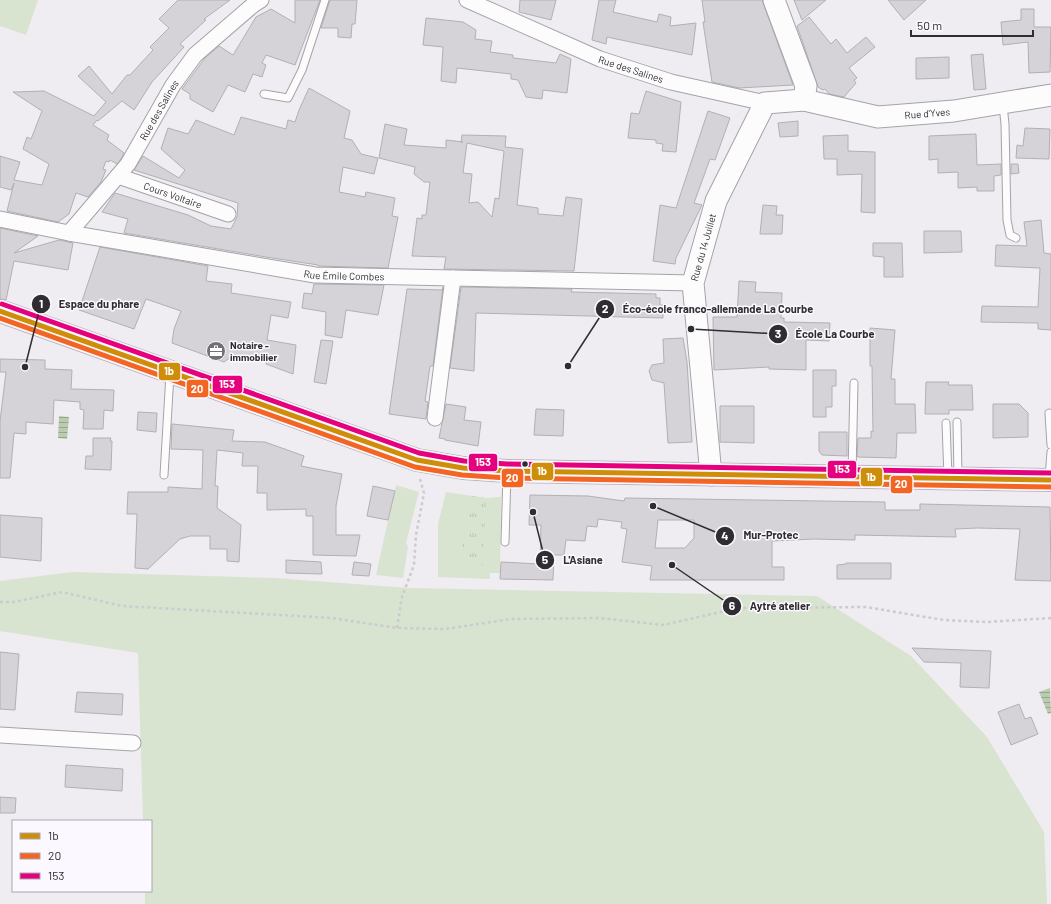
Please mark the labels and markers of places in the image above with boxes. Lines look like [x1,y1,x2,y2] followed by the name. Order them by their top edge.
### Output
[31,292,147,315] callout: Espace du phare
[595,297,821,320] callout: Éco-école franco-allemande La Courbe
[768,322,883,345] callout: École La Courbe
[230,339,277,363] place label: Notaire - immobilier
[205,340,227,362] office icon: Notaire - immobilier
[520,459,530,469] unlabelled marker
[715,524,806,547] callout: Mur-Protec
[535,548,611,571] callout: L'Asiane
[722,594,818,617] callout: Aytré atelier

